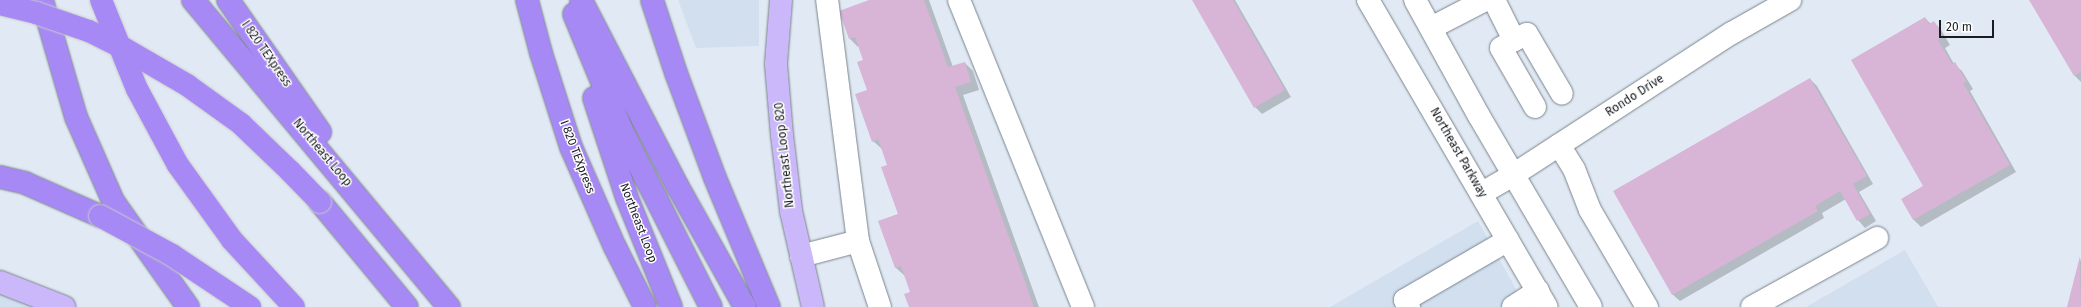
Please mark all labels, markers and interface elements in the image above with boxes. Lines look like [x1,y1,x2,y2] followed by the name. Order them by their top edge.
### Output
[1941,12,1996,38] scale bar
[238,18,294,90] street label: I 820 TEXpress
[1946,20,1972,34] text: 20 m
[1603,72,1667,120] street label: Rondo Drive
[772,101,798,209] street label: Northeast Loop 820
[1426,105,1490,201] street label: Northeast Parkway
[289,116,355,190] street label: Northeast Loop
[556,118,598,196] street label: I 820 TEXpress
[616,181,660,265] street label: Northeast Loop

